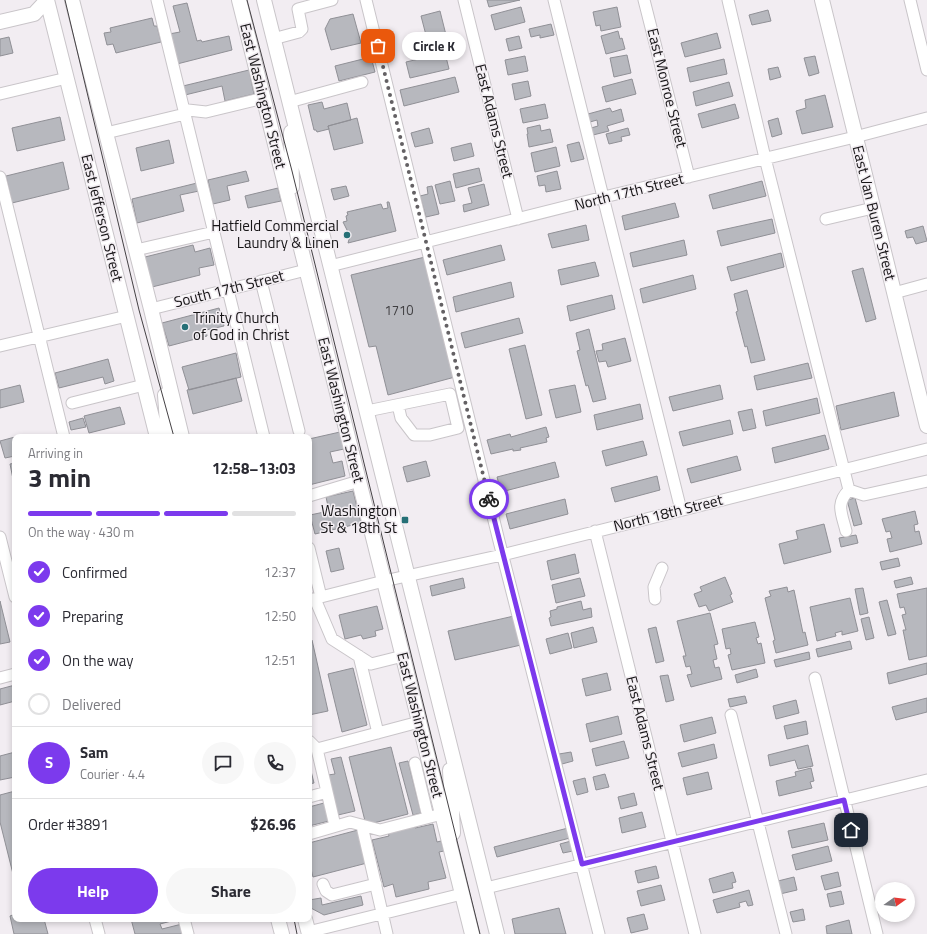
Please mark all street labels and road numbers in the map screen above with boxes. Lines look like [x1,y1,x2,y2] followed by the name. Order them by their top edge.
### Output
[234,21,293,172] street label: East Washington Street
[642,26,694,151] street label: East Monroe Street
[469,61,520,181] street label: East Adams Street
[847,143,903,284] street label: East Van Buren Street
[76,152,130,285] street label: East Jefferson Street
[572,167,687,216] street label: North 17th Street
[171,264,287,313] street label: South 17th Street
[312,335,371,486] street label: East Washington Street
[611,488,726,537] street label: North 18th Street
[391,650,450,801] street label: East Washington Street
[620,673,671,793] street label: East Adams Street

